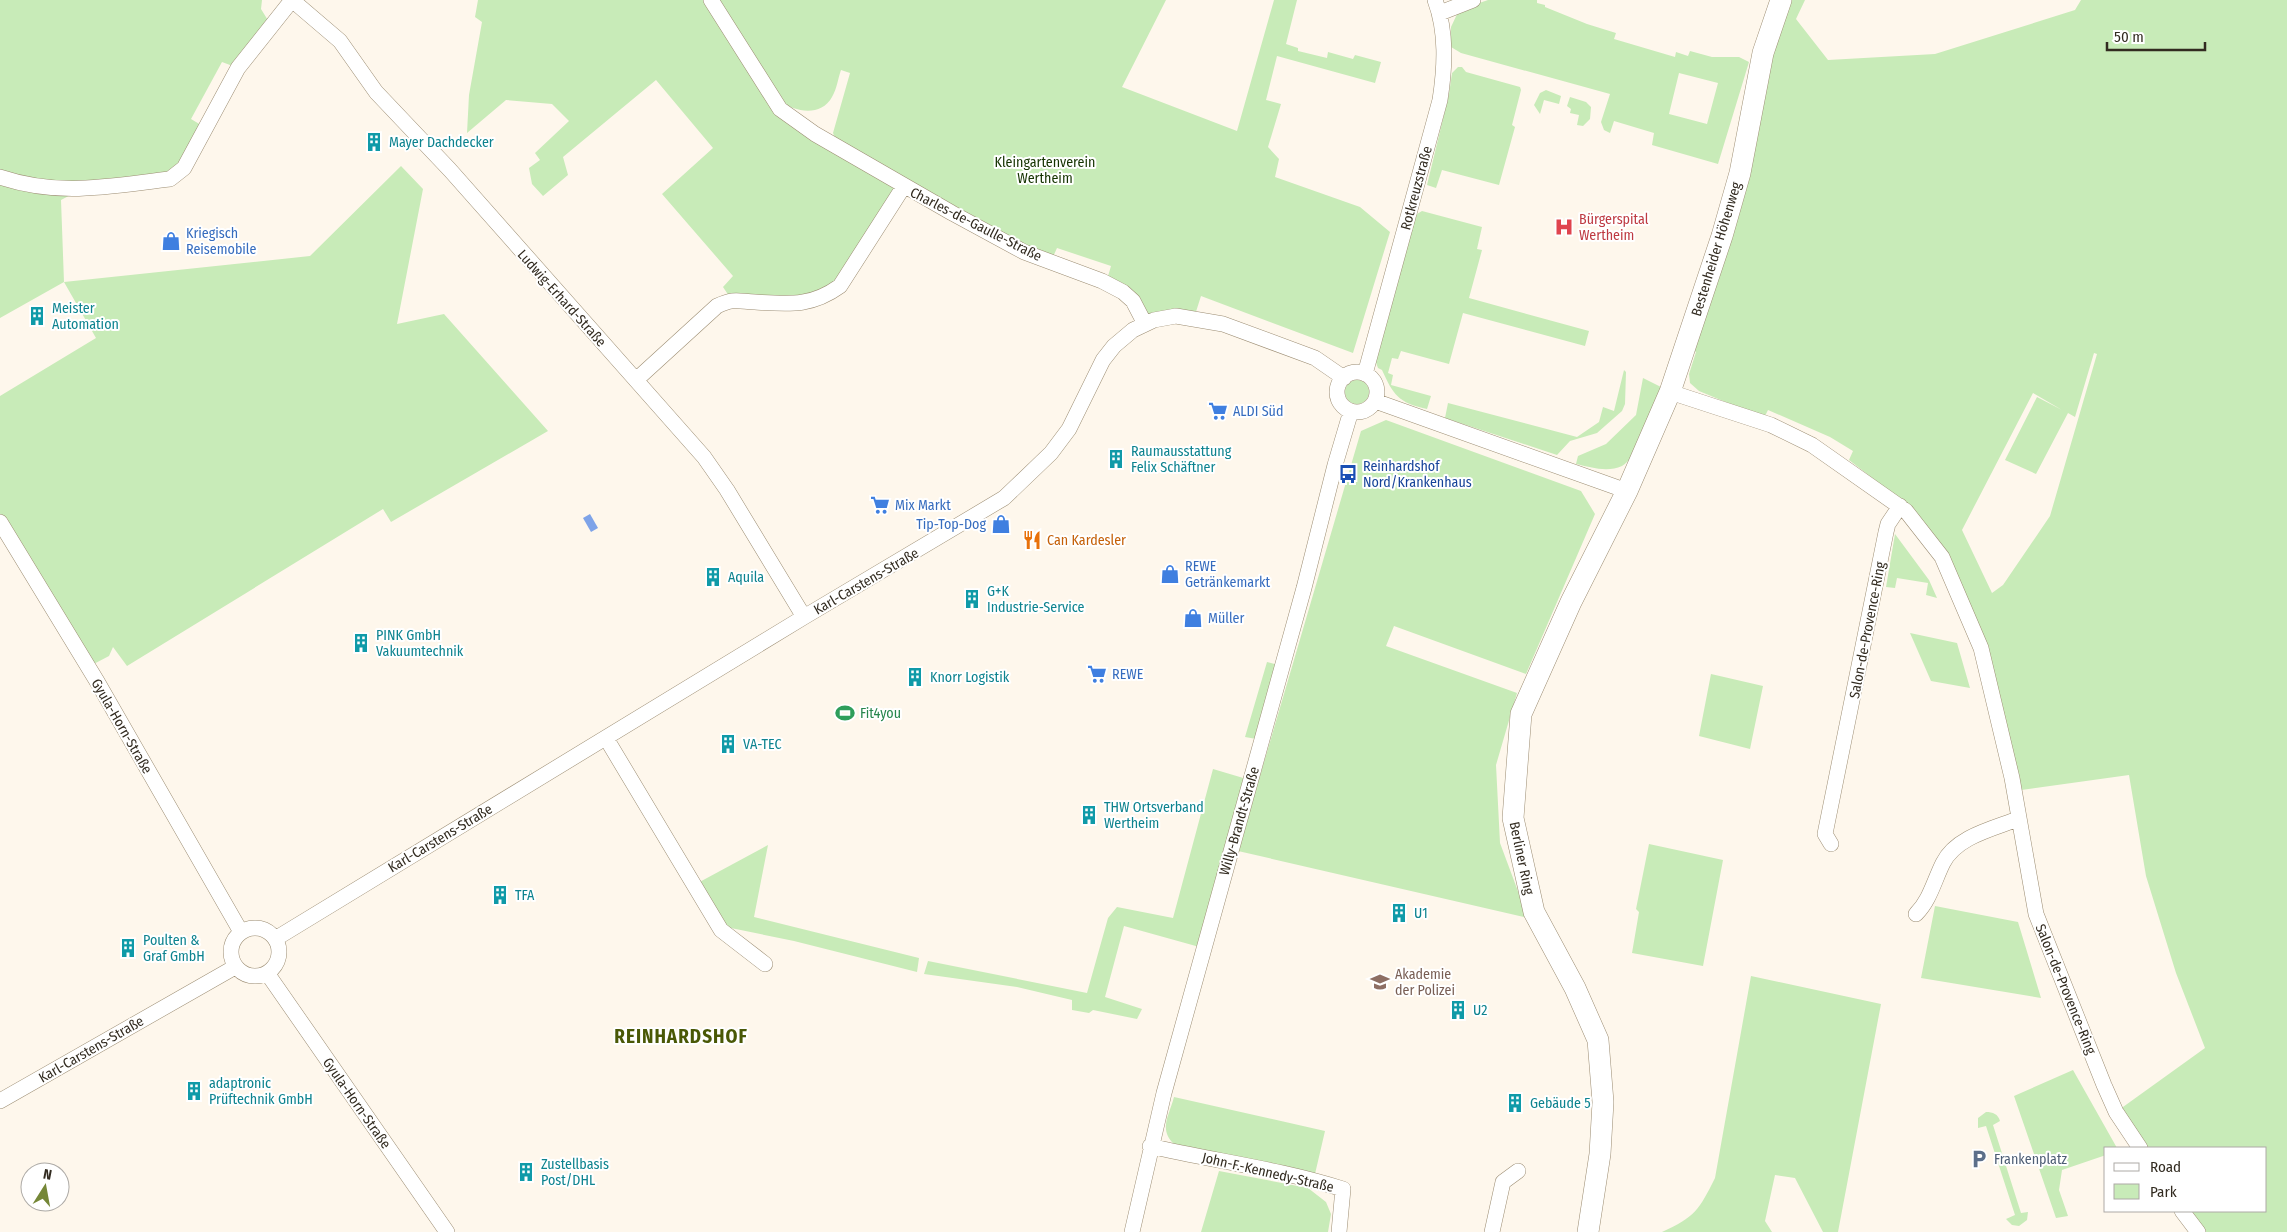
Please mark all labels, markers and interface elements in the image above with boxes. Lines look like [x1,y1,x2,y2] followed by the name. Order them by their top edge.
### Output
[2107,20,2204,52] scale bar
[2114,28,2144,46] text: 50 m
[363,131,385,153] building icon: Mayer Dachdecker
[389,134,494,151] place label: Mayer Dachdecker
[1397,144,1436,232] street label: Rotkreuzstraße
[995,154,1095,187] park label: Kleingartenverein Wertheim
[1688,179,1745,318] street label: Bestenheider Höhenweg
[907,184,1045,265] street label: Charles-de-Gaulle-Straße
[1579,211,1649,244] place label: Bürgerspital Wertheim
[1553,216,1575,238] hospital icon: Bürgerspital Wertheim
[186,225,256,258] place label: Kriegisch Reisemobile
[160,230,182,252] shop icon: Kriegisch Reisemobile
[514,246,610,350] street label: Ludwig-Erhard-Straße
[52,300,119,333] place label: Meister Automation
[26,305,48,327] building icon: Meister Automation
[1207,400,1229,422] supermarket icon: ALDI Süd
[1233,403,1283,420] place label: ALDI Süd
[1131,443,1232,476] place label: Raumausstattung Felix Schäftner
[1105,448,1127,470] building icon: Raumausstattung Felix Schäftner
[1363,458,1472,491] place label: Reinhardshof Nord/Krankenhaus
[1337,463,1359,485] bus stop icon: Reinhardshof Nord/Krankenhaus
[869,494,891,516] supermarket icon: Mix Markt
[895,497,951,514] place label: Mix Markt
[990,513,1012,535] shop icon: Tip-Top-Dog
[916,516,986,533] place label: Tip-Top-Dog
[1021,529,1043,551] restaurant icon: Can Kardesler
[1047,532,1126,549] place label: Can Kardesler
[811,544,922,618] street label: Karl-Carstens-Straße
[1185,558,1271,591] place label: REWE Getränkemarkt
[1846,560,1889,700] street label: Salon-de-Provence-Ring
[1159,563,1181,585] shop icon: REWE Getränkemarkt
[702,566,724,588] building icon: Aquila
[728,569,764,586] place label: Aquila
[987,583,1085,616] place label: G+K Industrie-Service
[961,588,983,610] building icon: G+K Industrie-Service
[1182,607,1204,629] shop icon: Müller
[1208,610,1245,627] place label: Müller
[376,627,464,660] place label: PINK GmbH Vakuumtechnik
[350,632,372,654] building icon: PINK GmbH Vakuumtechnik
[1086,663,1108,685] supermarket icon: REWE
[904,666,926,688] building icon: Knorr Logistik
[1112,666,1144,683] place label: REWE
[930,669,1010,686] place label: Knorr Logistik
[87,676,156,777] street label: Gyula-Horn-Straße
[834,702,856,724] sports icon: Fit4you
[860,705,901,722] place label: Fit4you
[717,733,739,755] building icon: VA-TEC
[743,736,782,753] place label: VA-TEC
[1216,765,1263,877] street label: Willy-Brandt-Straße
[1104,799,1204,832] place label: THW Ortsverband Wertheim
[385,801,496,876] street label: Karl-Carstens-Straße
[1078,804,1100,826] building icon: THW Ortsverband Wertheim
[1505,820,1538,897] street label: Berliner Ring
[489,884,511,906] building icon: TFA
[515,887,535,904] place label: TFA
[1388,902,1410,924] building icon: U1
[1414,905,1428,922] place label: U1
[2032,922,2100,1057] street label: Salon-de-Provence-Ring
[143,932,205,965] place label: Poulten & Graf GmbH
[117,937,139,959] building icon: Poulten & Graf GmbH
[1395,966,1455,999] place label: Akademie der Polizei
[1369,971,1391,993] school or university icon: Akademie der Polizei
[1447,999,1469,1021] building icon: U2
[1473,1002,1487,1019] place label: U2
[36,1012,147,1086] street label: Karl-Carstens-Straße
[614,1025,748,1048] district label: REINHARDSHOF
[319,1055,394,1152] street label: Gyula-Horn-Straße
[209,1075,313,1108] place label: adaptronic Prüftechnik GmbH
[183,1080,205,1102] building icon: adaptronic Prüftechnik GmbH
[1504,1092,1526,1114] building icon: Gebäude 5
[1530,1095,1591,1112] place label: Gebäude 5
[2104,1147,2267,1212] legend
[1968,1148,1990,1170] parking icon: Frankenplatz
[1200,1149,1336,1196] street label: John-F.-Kennedy-Straße
[1994,1151,2068,1168] place label: Frankenplatz
[541,1156,609,1189] place label: Zustellbasis Post/DHL
[2150,1158,2181,1176] text: Road
[515,1161,537,1183] building icon: Zustellbasis Post/DHL
[20,1162,70,1212] north arrow
[42,1166,53,1184] text: N
[2150,1183,2177,1201] text: Park

